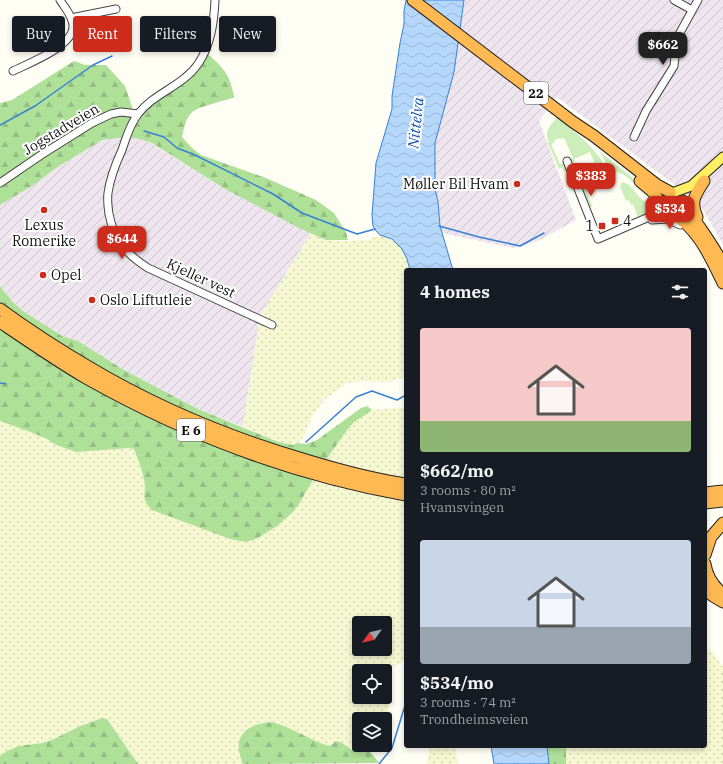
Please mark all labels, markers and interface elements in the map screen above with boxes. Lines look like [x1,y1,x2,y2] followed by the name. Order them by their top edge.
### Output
[12,16,65,52] chip: Buy
[73,16,132,52] chip: Rent
[140,16,211,52] chip: Filters
[219,16,276,52] chip: New
[639,32,687,66] pin: $662
[647,36,679,53] text: $662
[524,82,548,104] road number: 22
[403,96,428,150] water label: Nittelva
[20,99,102,159] street label: Jogstadveien
[567,163,615,197] pin: $383
[575,167,607,184] text: $383
[403,175,509,193] place label: Møller Bil Hvam
[512,179,522,189] marker: Møller Bil Hvam
[646,196,694,230] pin: $534
[654,200,686,217] text: $534
[39,205,49,215] marker: Lexus Romerike
[623,212,631,230] place label: 4
[12,216,76,250] place label: Lexus Romerike
[610,216,620,226] marker: 4
[586,217,594,235] place label: 1
[597,221,607,231] marker: 1
[98,226,146,260] pin: $644
[106,230,138,247] text: $644
[164,254,238,302] street label: Kjeller vest
[51,266,81,284] place label: Opel
[38,270,48,280] marker: Opel
[420,281,490,303] text: 4 homes
[669,281,691,303] icon: filters
[100,291,192,309] place label: Oslo Liftutleie
[87,295,97,305] marker: Oslo Liftutleie
[520,354,592,426] icon: home
[177,419,205,441] road number: E 6
[420,460,494,482] text: $662/mo
[420,482,516,499] text: 3 rooms · 80 m²
[420,499,504,516] text: Hvamsvingen
[520,566,592,638] icon: home
[352,616,392,656] north arrow
[352,616,392,752] map controls
[352,664,392,704] button: locate
[420,672,494,694] text: $534/mo
[420,694,516,711] text: 3 rooms · 74 m²
[420,711,529,728] text: Trondheimsveien
[352,712,392,752] button: layers

